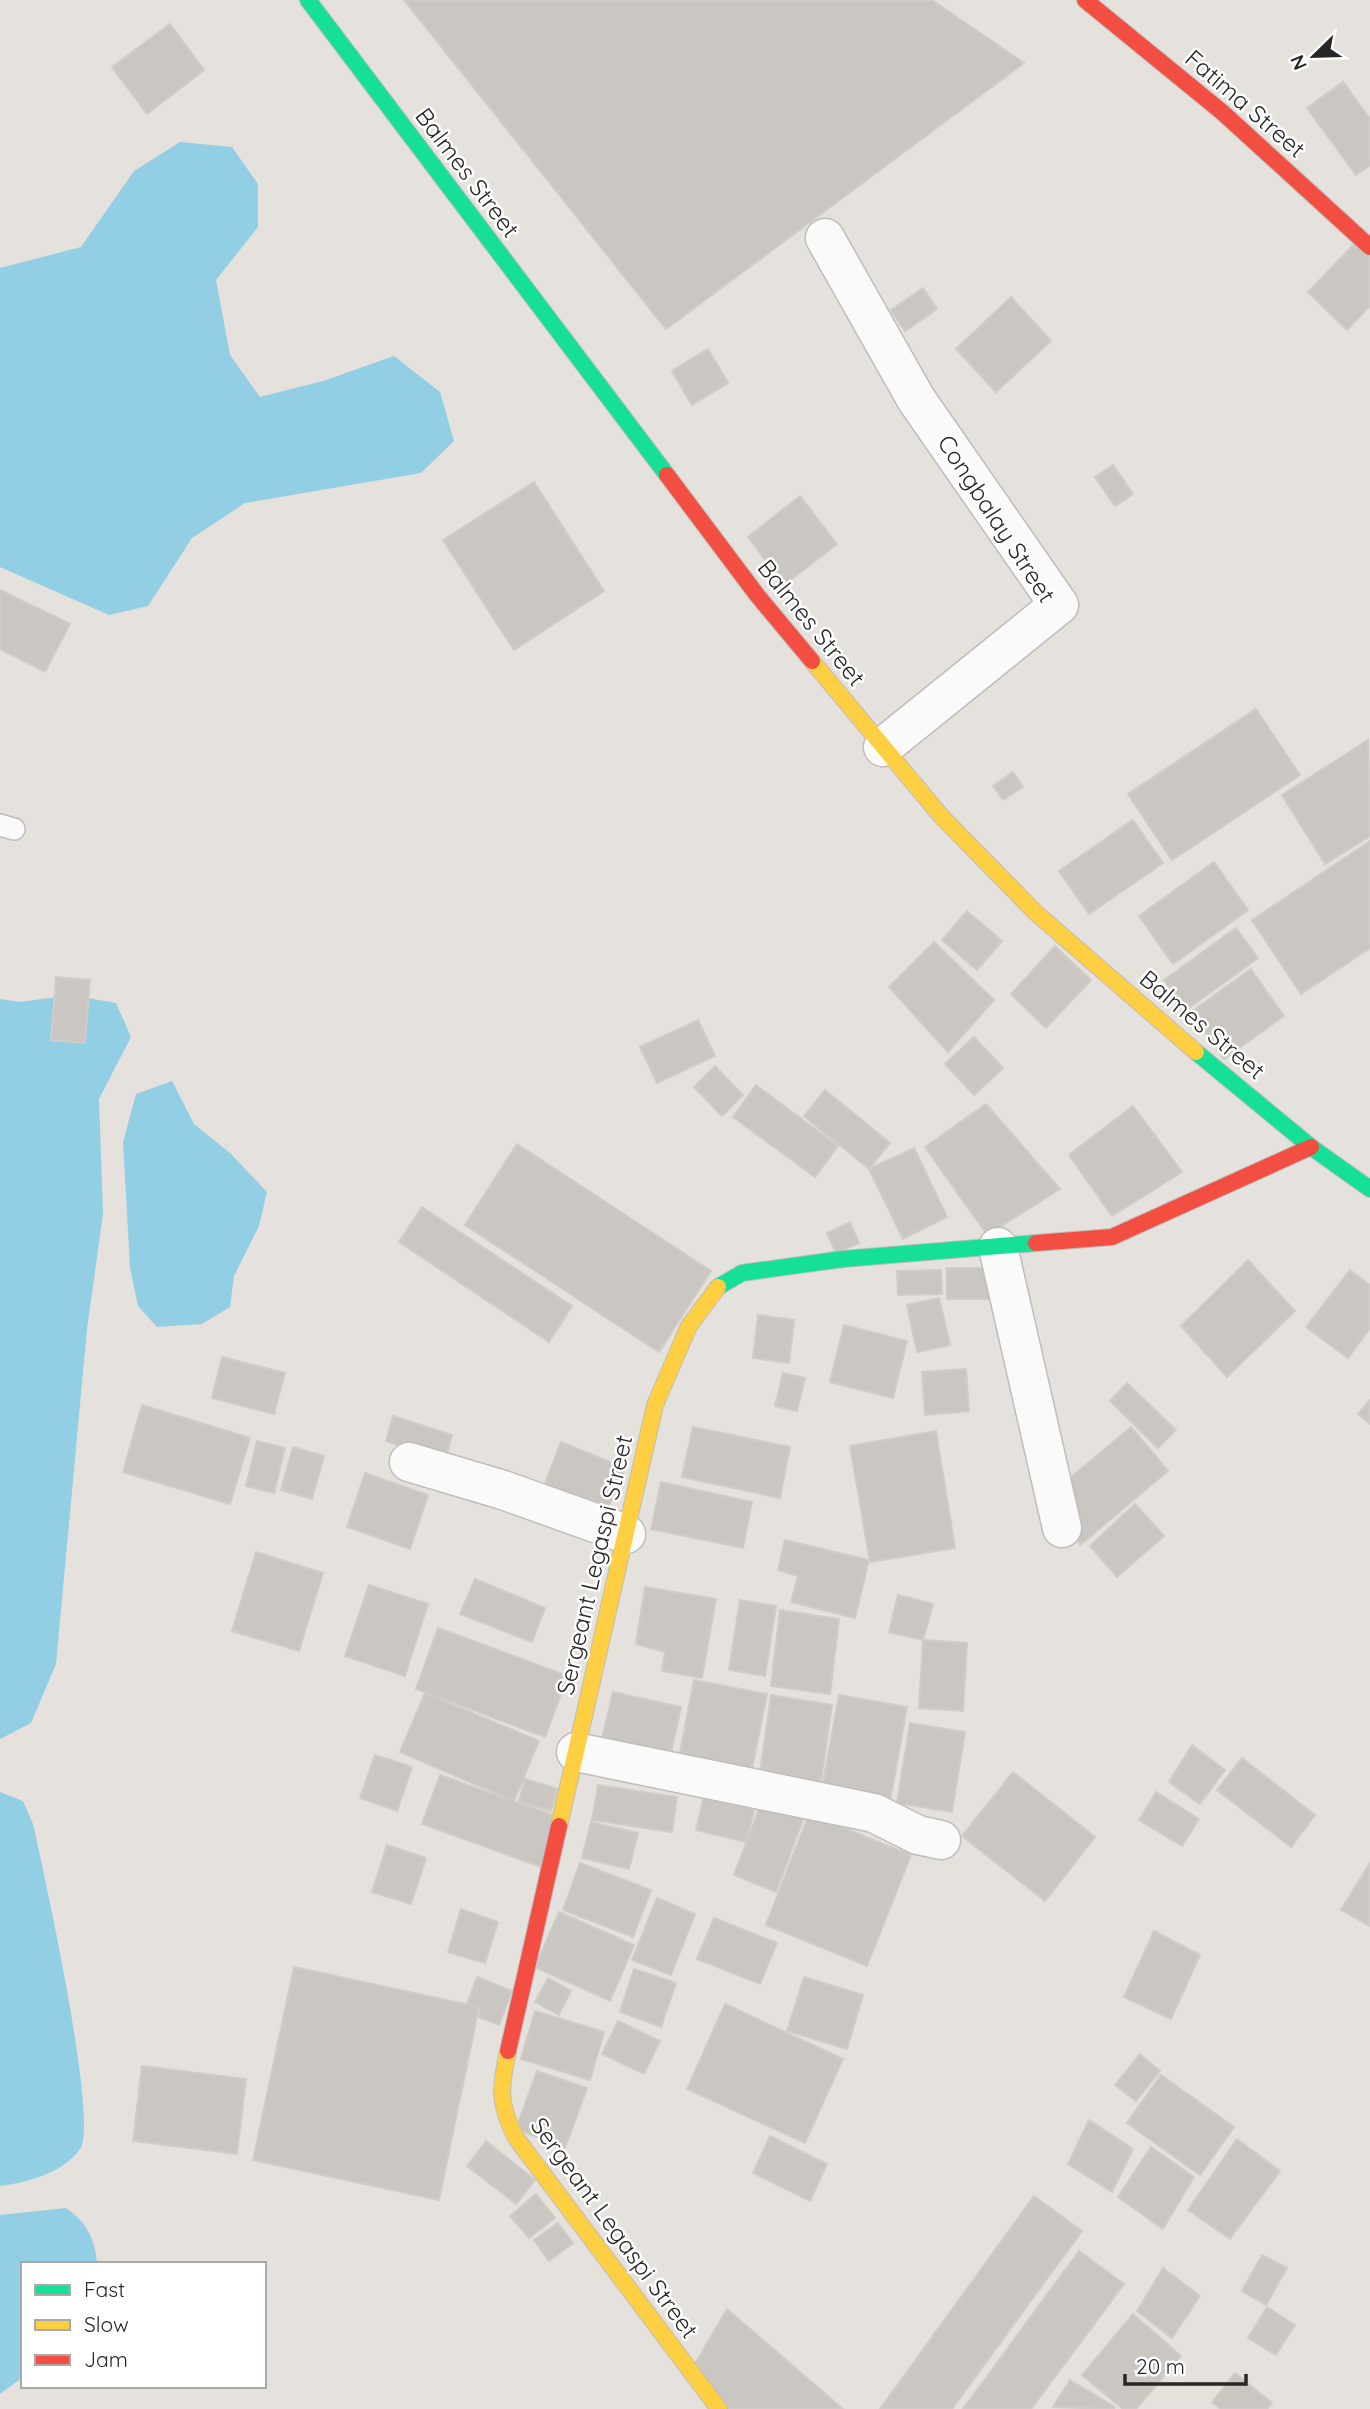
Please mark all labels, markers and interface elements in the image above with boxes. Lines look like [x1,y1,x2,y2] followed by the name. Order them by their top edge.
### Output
[1279,21,1349,91] north arrow
[1179,43,1312,164] street label: Fatima Street
[1285,52,1312,74] text: N
[409,102,526,243] street label: Balmes Street
[931,429,1062,608] street label: Congbalay Street
[751,553,872,692] street label: Balmes Street
[1134,963,1271,1085] street label: Balmes Street
[550,1432,639,1698] street label: Sergeant Legaspi Street
[525,2111,705,2344] street label: Sergeant Legaspi Street
[21,2262,266,2388] legend
[84,2276,125,2302] text: Fast
[84,2311,129,2337] text: Slow
[1125,2342,1246,2386] scale bar
[84,2346,128,2372] text: Jam
[1136,2353,1185,2379] text: 20 m

